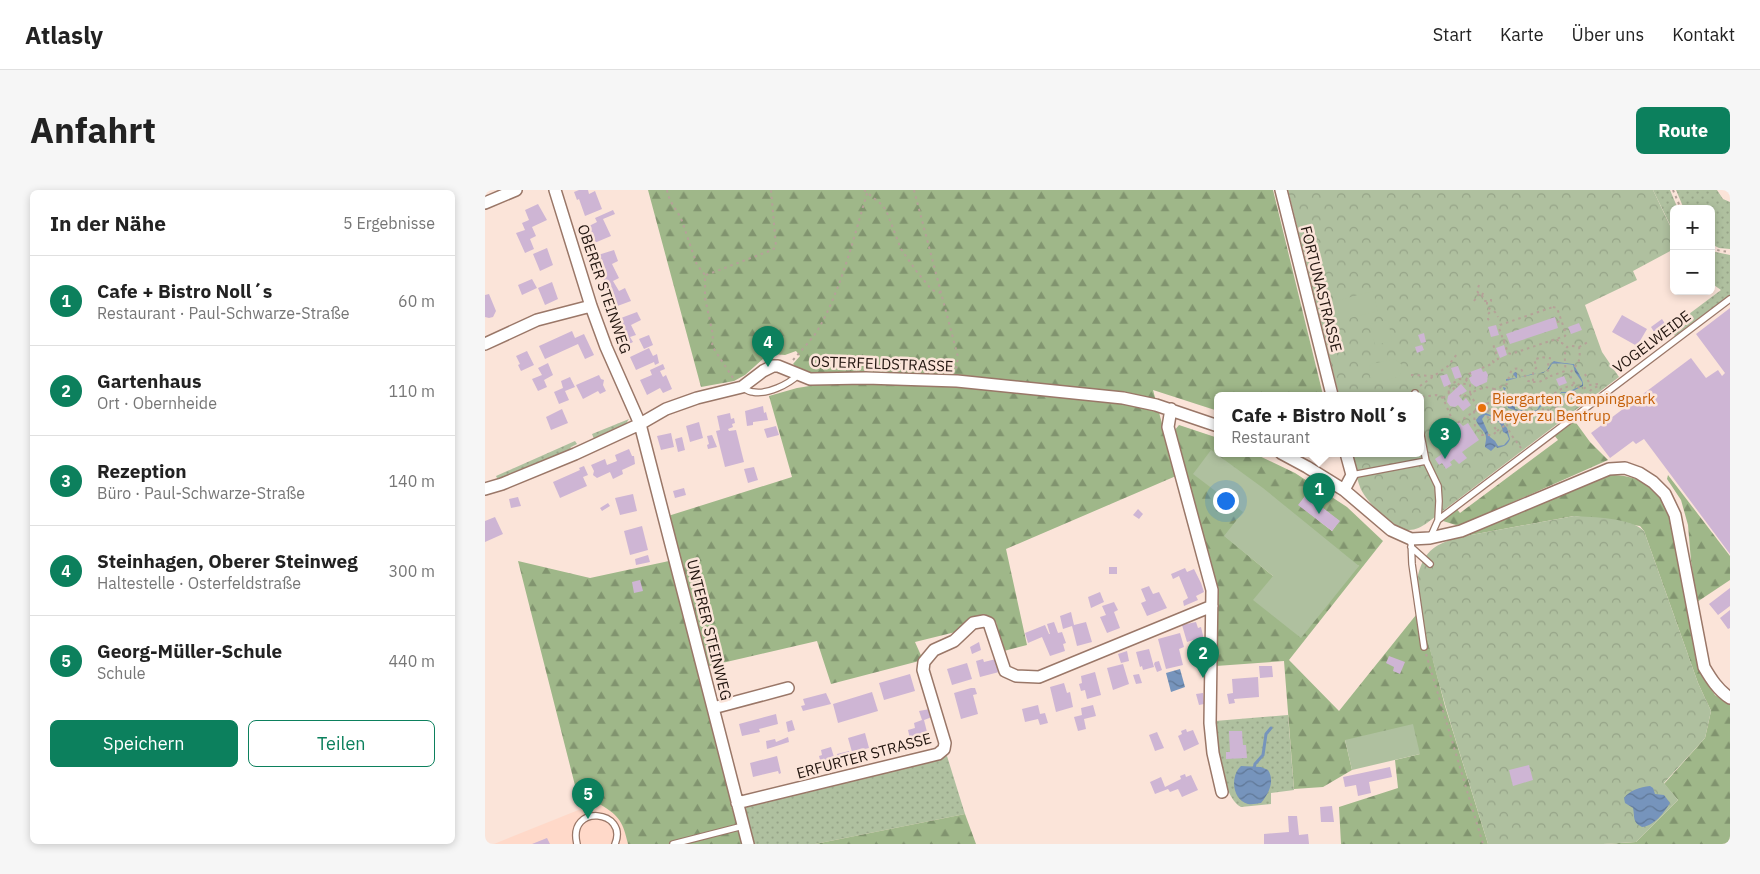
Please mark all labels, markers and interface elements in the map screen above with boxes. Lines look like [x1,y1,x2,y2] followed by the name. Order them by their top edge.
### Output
[25,19,103,51] text: Atlasly
[1433,23,1472,46] text: Start
[1500,23,1544,46] text: Karte
[1572,23,1644,46] text: Über uns
[1672,23,1735,46] text: Kontakt
[30,107,156,153] text: Anfahrt
[1636,107,1730,154] button: Route
[1670,205,1715,295] map controls
[1670,205,1715,250] button: +
[50,209,166,237] text: In der Nähe
[343,213,435,233] text: 5 Ergebnisse
[573,222,636,356] street label: OBERER STEINWEG
[1297,224,1346,354] street label: FORTUNASTRASSE
[1670,250,1715,295] button: −
[97,279,272,303] text: Cafe + Bistro Noll´s
[61,291,71,311] text: 1
[398,291,435,311] text: 60 m
[97,303,349,323] text: Restaurant · Paul-Schwarze-Straße
[1609,306,1694,377] street label: VOGELWEIDE
[752,326,784,367] pin: 4
[810,352,954,375] street label: OSTERFELDSTRASSE
[97,369,201,393] text: Gartenhaus
[61,381,71,401] text: 2
[388,381,435,401] text: 110 m
[1492,389,1655,425] place label: Biergarten Campingpark Meyer zu Bentrup
[1214,392,1424,457] popup
[97,393,217,413] text: Ort · Obernheide
[1476,402,1488,414] marker: Biergarten Campingpark Meyer zu Bentrup
[1231,403,1407,427] text: Cafe + Bistro Noll´s
[1429,418,1461,459] pin: 3
[1231,427,1310,447] text: Restaurant
[97,459,187,483] text: Rezeption
[61,471,71,491] text: 3
[388,471,435,491] text: 140 m
[1303,473,1335,514] pin: 1
[97,483,305,503] text: Büro · Paul-Schwarze-Straße
[1213,488,1239,514] your location
[97,549,358,573] text: Steinhagen, Oberer Steinweg
[683,557,736,702] street label: UNTERER STEINWEG
[61,561,71,581] text: 4
[388,561,435,581] text: 300 m
[97,573,301,593] text: Haltestelle · Osterfeldstraße
[1187,637,1219,678] pin: 2
[97,639,282,663] text: Georg-Müller-Schule
[61,651,71,671] text: 5
[388,651,435,671] text: 440 m
[97,663,146,683] text: Schule
[50,720,238,767] button: Speichern
[248,720,435,767] button: Teilen
[794,728,933,783] street label: ERFURTER STRASSE
[572,778,604,819] pin: 5

